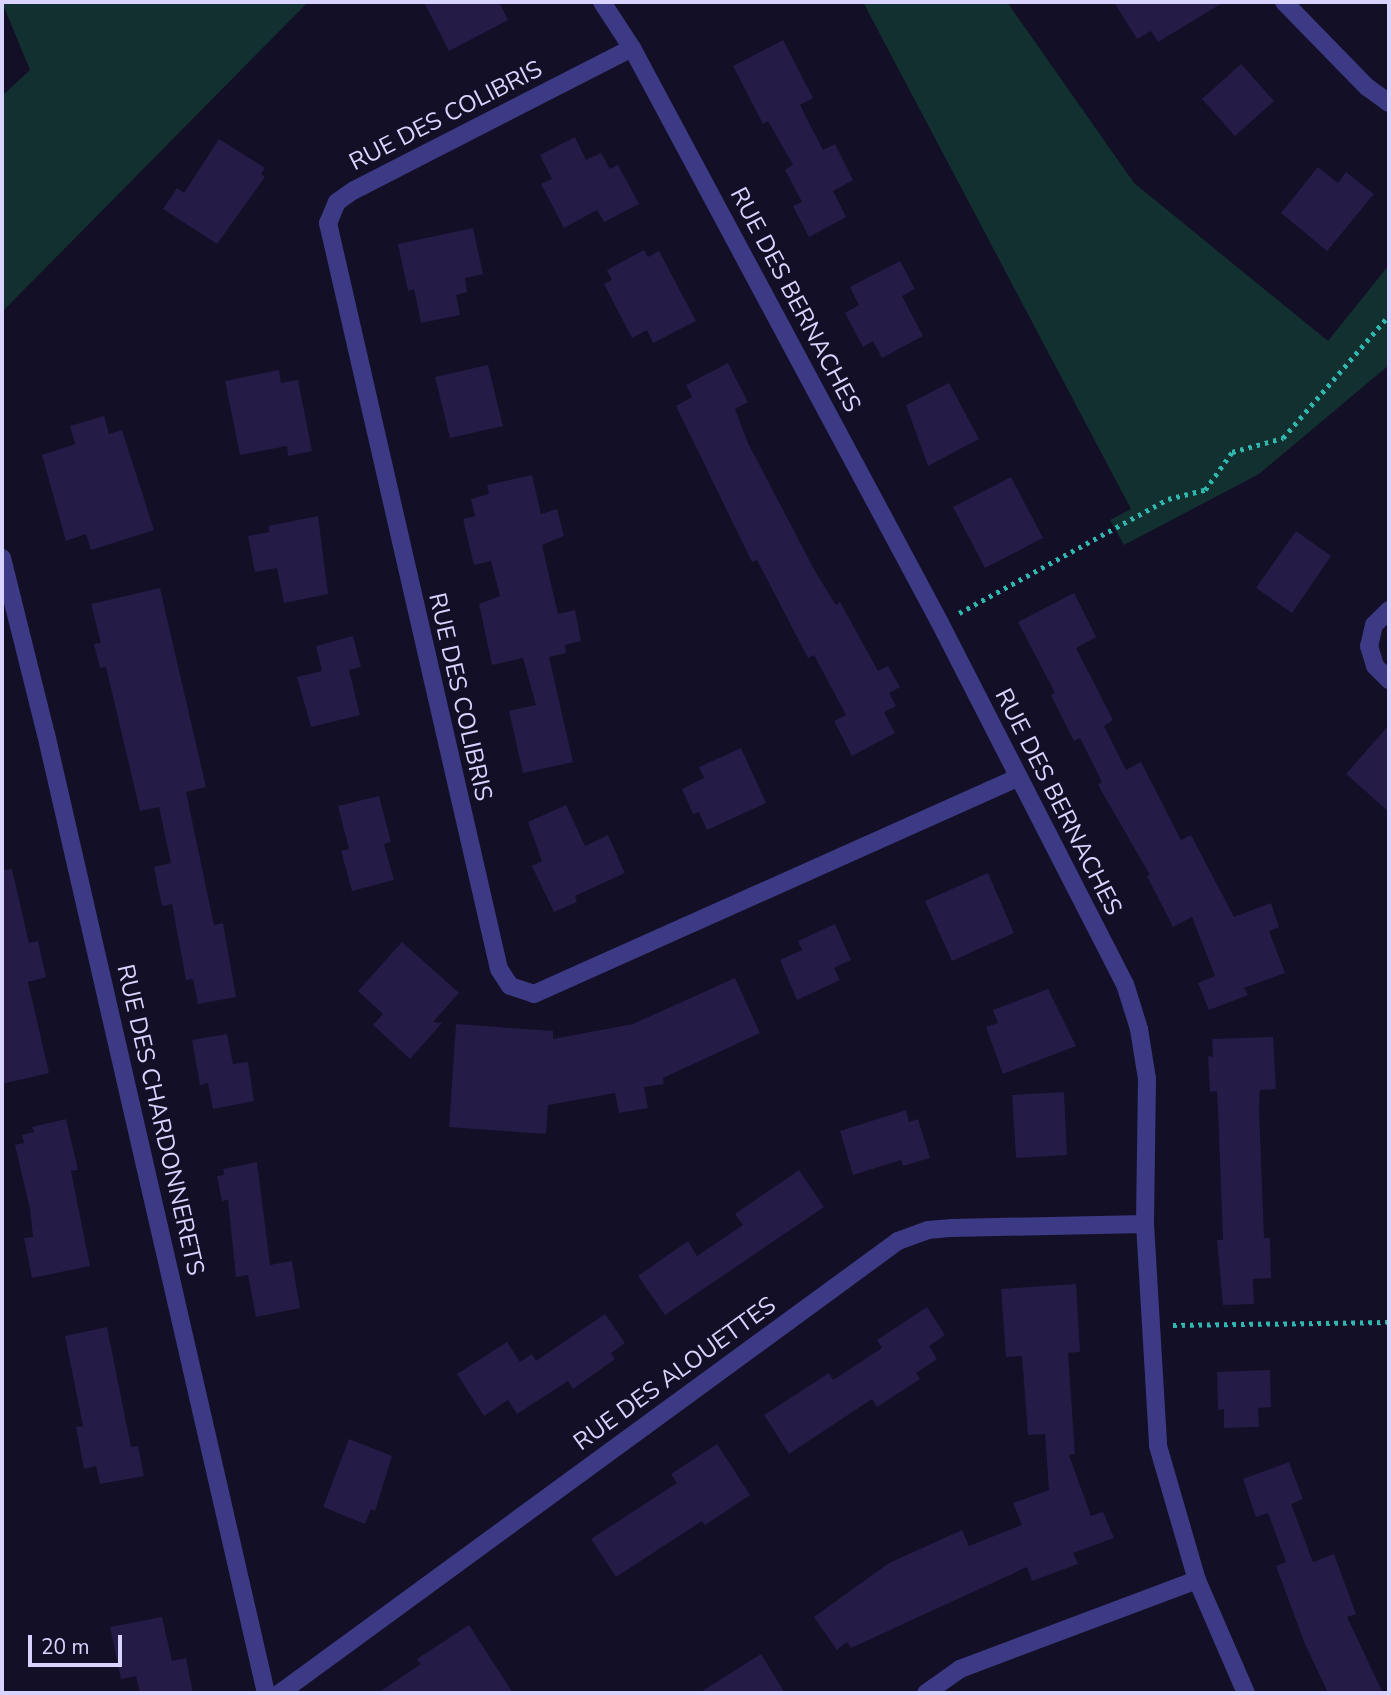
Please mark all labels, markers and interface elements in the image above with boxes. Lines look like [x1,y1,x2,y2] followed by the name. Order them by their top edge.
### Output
[345,55,547,177] street label: RUE DES COLIBRIS
[724,183,866,417] street label: RUE DES BERNACHES
[422,590,498,804] street label: RUE DES COLIBRIS
[988,684,1128,920] street label: RUE DES BERNACHES
[110,962,210,1278] street label: RUE DES CHARDONNERETS
[568,1291,782,1457] street label: RUE DES ALOUETTES
[32,1622,126,1666] scale bar
[41,1633,90,1661] text: 20 m

